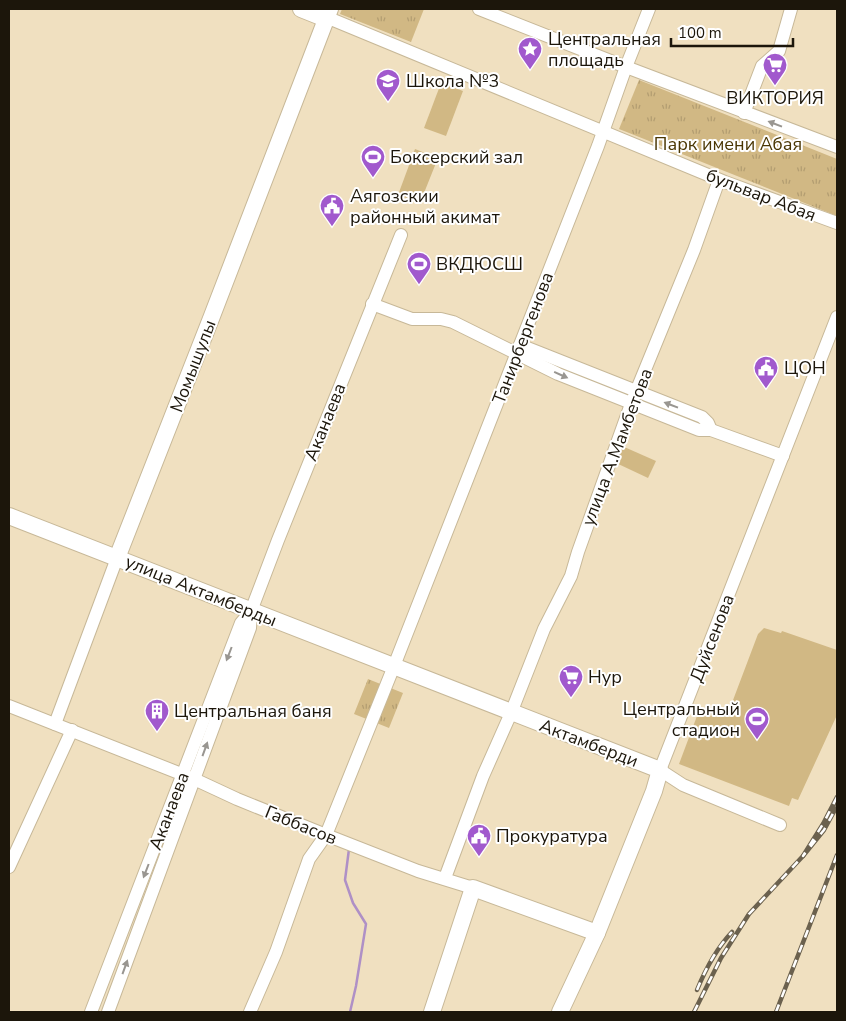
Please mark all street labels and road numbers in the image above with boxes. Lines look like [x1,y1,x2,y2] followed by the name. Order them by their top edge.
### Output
[702,163,820,227] street label: бульвар Абая
[487,269,559,407] street label: Танирбергенова
[164,316,222,416] street label: Момышулы
[576,365,658,529] street label: улица А.Мамбетова
[299,380,351,464] street label: Аканаева
[122,550,280,632] street label: улица Актамберды
[684,591,740,685] street label: Дуйсенова
[536,713,642,773] street label: Актамберди
[143,768,195,854] street label: Аканаева
[261,800,341,850] street label: Габбасов

